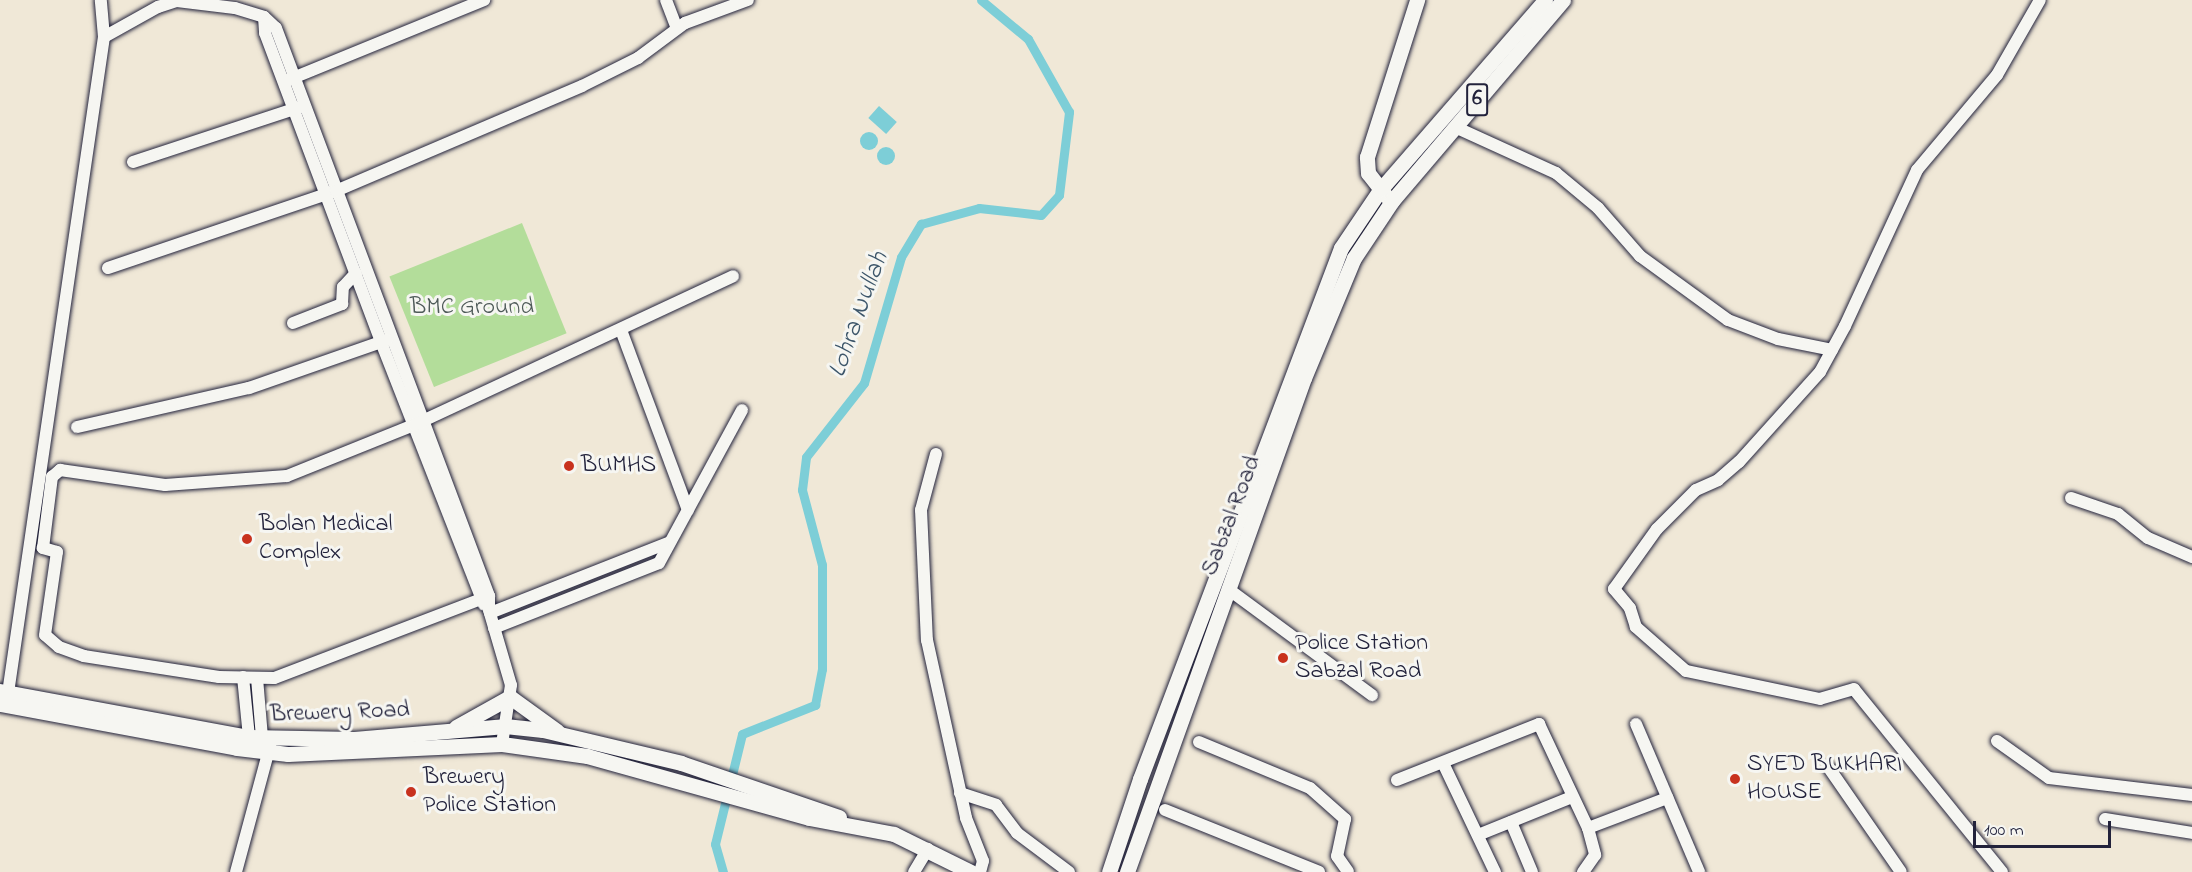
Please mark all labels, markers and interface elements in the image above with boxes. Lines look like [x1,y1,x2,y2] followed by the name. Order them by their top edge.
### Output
[1465,81,1489,119] road number: 6
[823,248,897,382] water label: Lohra Nullah
[410,294,534,322] park label: BMC Ground
[581,452,656,480] place label: BUMHS
[1196,452,1268,580] street label: Sabzal Road
[562,459,576,473] marker: BUMHS
[259,511,393,567] place label: Bolan Medical Complex
[240,532,254,546] marker: Bolan Medical Complex
[1295,630,1428,686] place label: Police Station Sabzal Road
[1276,651,1290,665] marker: Police Station Sabzal Road
[270,696,410,730] street label: Brewery Road
[1747,751,1902,807] place label: SYED BUKHARI HOUSE
[423,764,556,820] place label: Brewery Police Station
[1728,772,1742,786] marker: SYED BUKHARI HOUSE
[404,785,418,799] marker: Brewery Police Station
[1976,809,2114,847] scale bar
[1984,818,2024,844] text: 100 m

